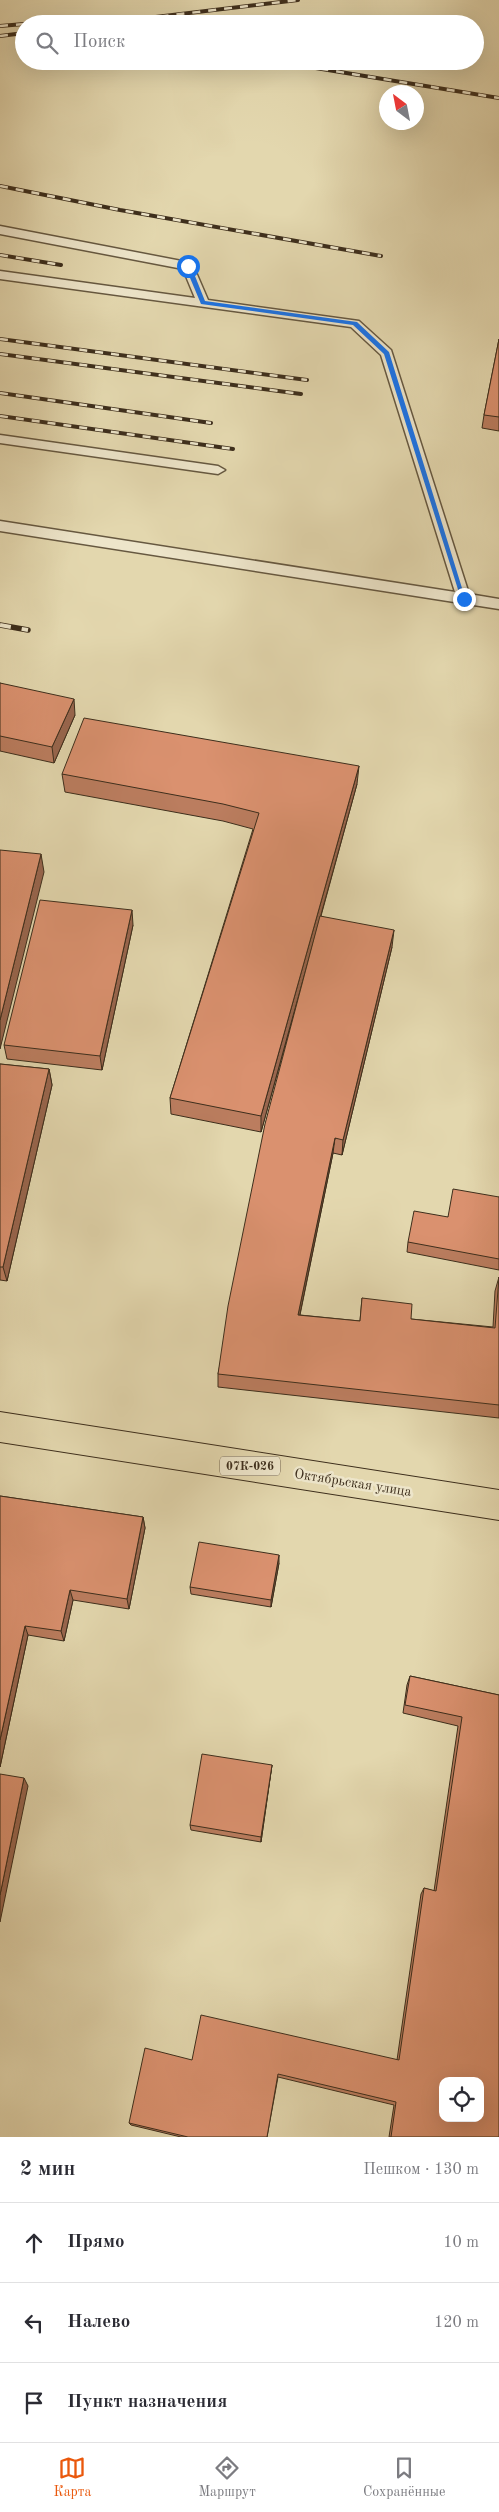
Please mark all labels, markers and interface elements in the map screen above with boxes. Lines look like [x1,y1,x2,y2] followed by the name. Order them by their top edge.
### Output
[15,15,484,70] search box
[33,29,61,57] icon: search
[73,33,125,52] text: Поиск
[379,85,424,130] north arrow
[177,255,200,278] route start
[453,588,476,611] route end
[220,1456,280,1475] road number: 07К-026
[293,1467,413,1499] street label: Октябрьская улица
[439,2077,484,2122] map controls
[439,2077,484,2122] button: locate
[20,2159,75,2180] text: 2 мин
[363,2162,479,2178] text: Пешком · 130 m
[20,2229,48,2257] icon: ahead
[67,2233,125,2252] text: Прямо
[443,2235,479,2251] text: 10 m
[20,2309,48,2337] icon: left
[67,2313,130,2332] text: Налево
[434,2315,479,2331] text: 120 m
[20,2389,48,2417] icon: arrive
[67,2393,227,2412] text: Пункт назначения
[54,2454,91,2501] tab: Карта
[198,2454,256,2501] tab: Маршрут
[363,2454,445,2501] tab: Сохранённые

